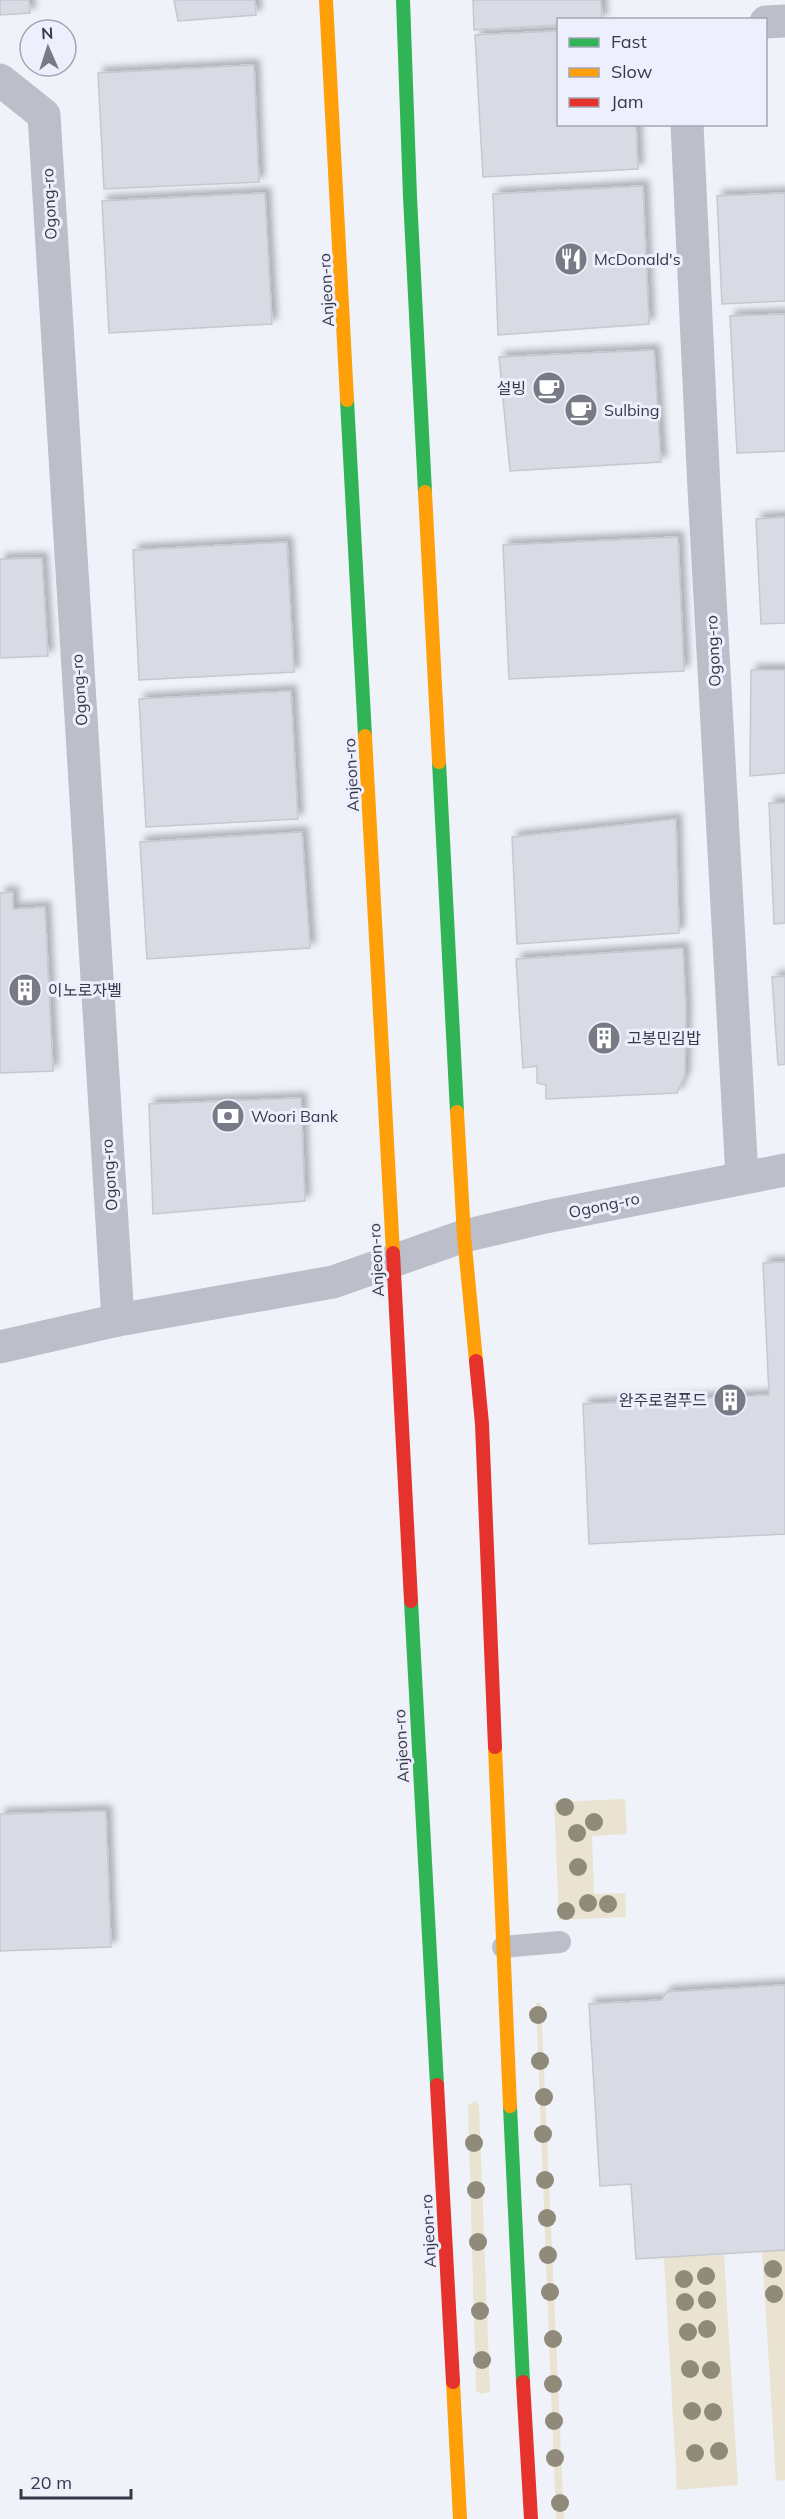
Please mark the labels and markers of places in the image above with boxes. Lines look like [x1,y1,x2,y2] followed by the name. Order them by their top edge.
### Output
[553,241,589,277] restaurant icon: McDonald's
[594,249,681,269] place label: McDonald's
[531,370,567,406] cafe icon: 설빙
[497,378,526,398] place label: 설빙
[563,392,599,428] cafe icon: Sulbing
[604,400,659,420] place label: Sulbing
[7,972,43,1008] building icon: 이노로자벨
[48,980,122,1000] place label: 이노로자벨
[586,1020,622,1056] building icon: 고봉민김밥
[627,1028,701,1048] place label: 고봉민김밥
[210,1098,246,1134] bank icon: Woori Bank
[251,1106,339,1126] place label: Woori Bank
[712,1382,748,1418] building icon: 완주로컬푸드
[619,1390,707,1410] place label: 완주로컬푸드

